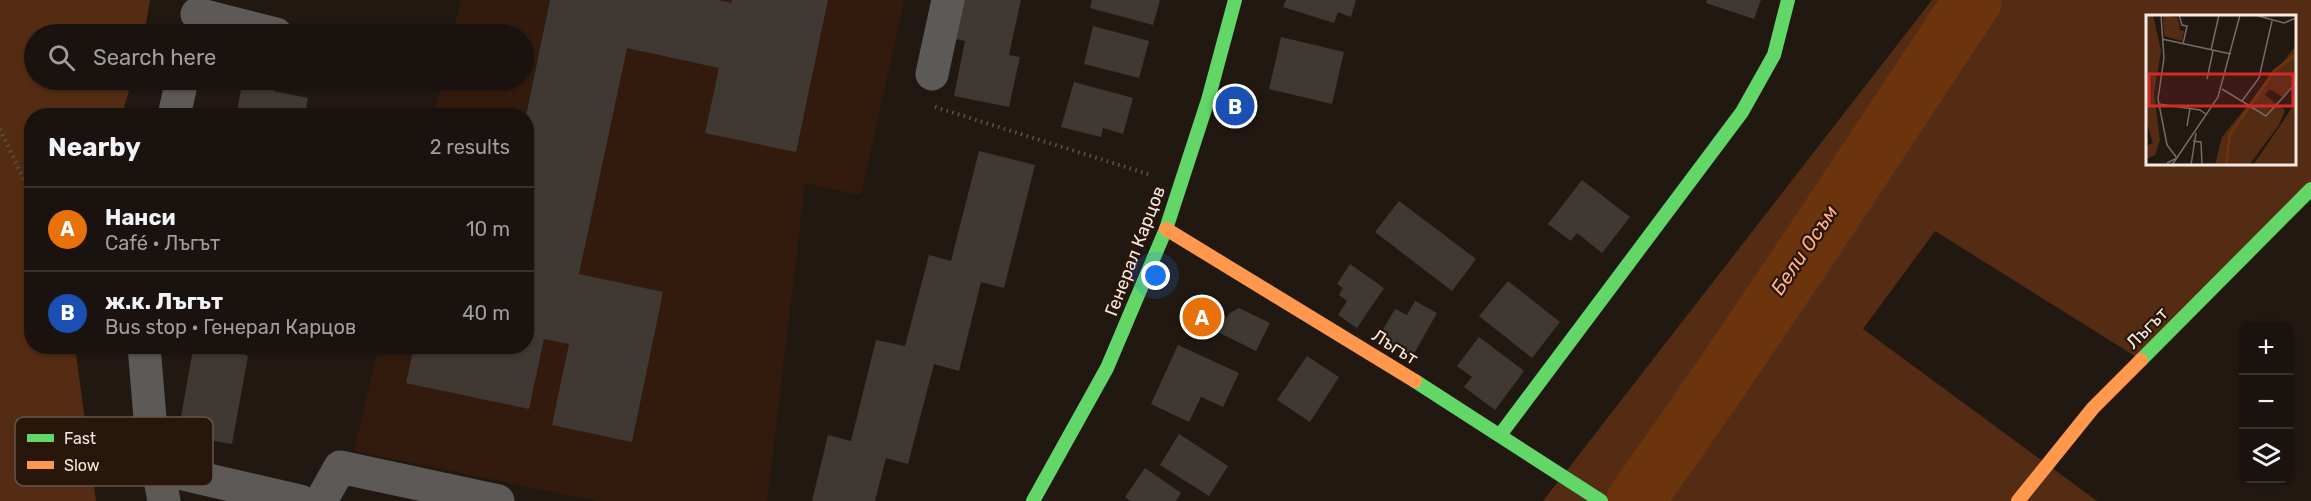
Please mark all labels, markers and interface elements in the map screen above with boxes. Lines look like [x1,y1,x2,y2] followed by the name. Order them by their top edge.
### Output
[2146,15,2296,165] inset map
[24,24,534,90] search box
[45,41,78,74] icon: search
[93,44,216,71] text: Search here
[1216,84,1254,128] pin: B
[48,132,141,163] text: Nearby
[430,135,510,159] text: 2 results
[1100,183,1170,319] street label: Генерал Карцов
[1765,201,1843,299] water label: Бели Осъм
[105,204,175,231] text: Нанси
[60,217,75,241] text: A
[466,217,510,241] text: 10 m
[105,231,220,255] text: Café · Лъгът
[1141,261,1170,290] your location
[105,288,223,315] text: ж.к. Лъгът
[1182,294,1222,340] pin: A
[60,301,75,325] text: B
[462,301,510,325] text: 40 m
[2121,302,2173,354] street label: Лъгът
[105,315,356,339] text: Bus stop · Генерал Карцов
[2239,321,2293,483] map controls
[2239,321,2293,375] button: +
[1368,324,1422,370] street label: Лъгът
[2239,375,2293,429] button: −
[15,417,213,486] legend
[64,429,96,448] text: Fast
[2239,429,2293,483] button: layers
[64,456,100,475] text: Slow

